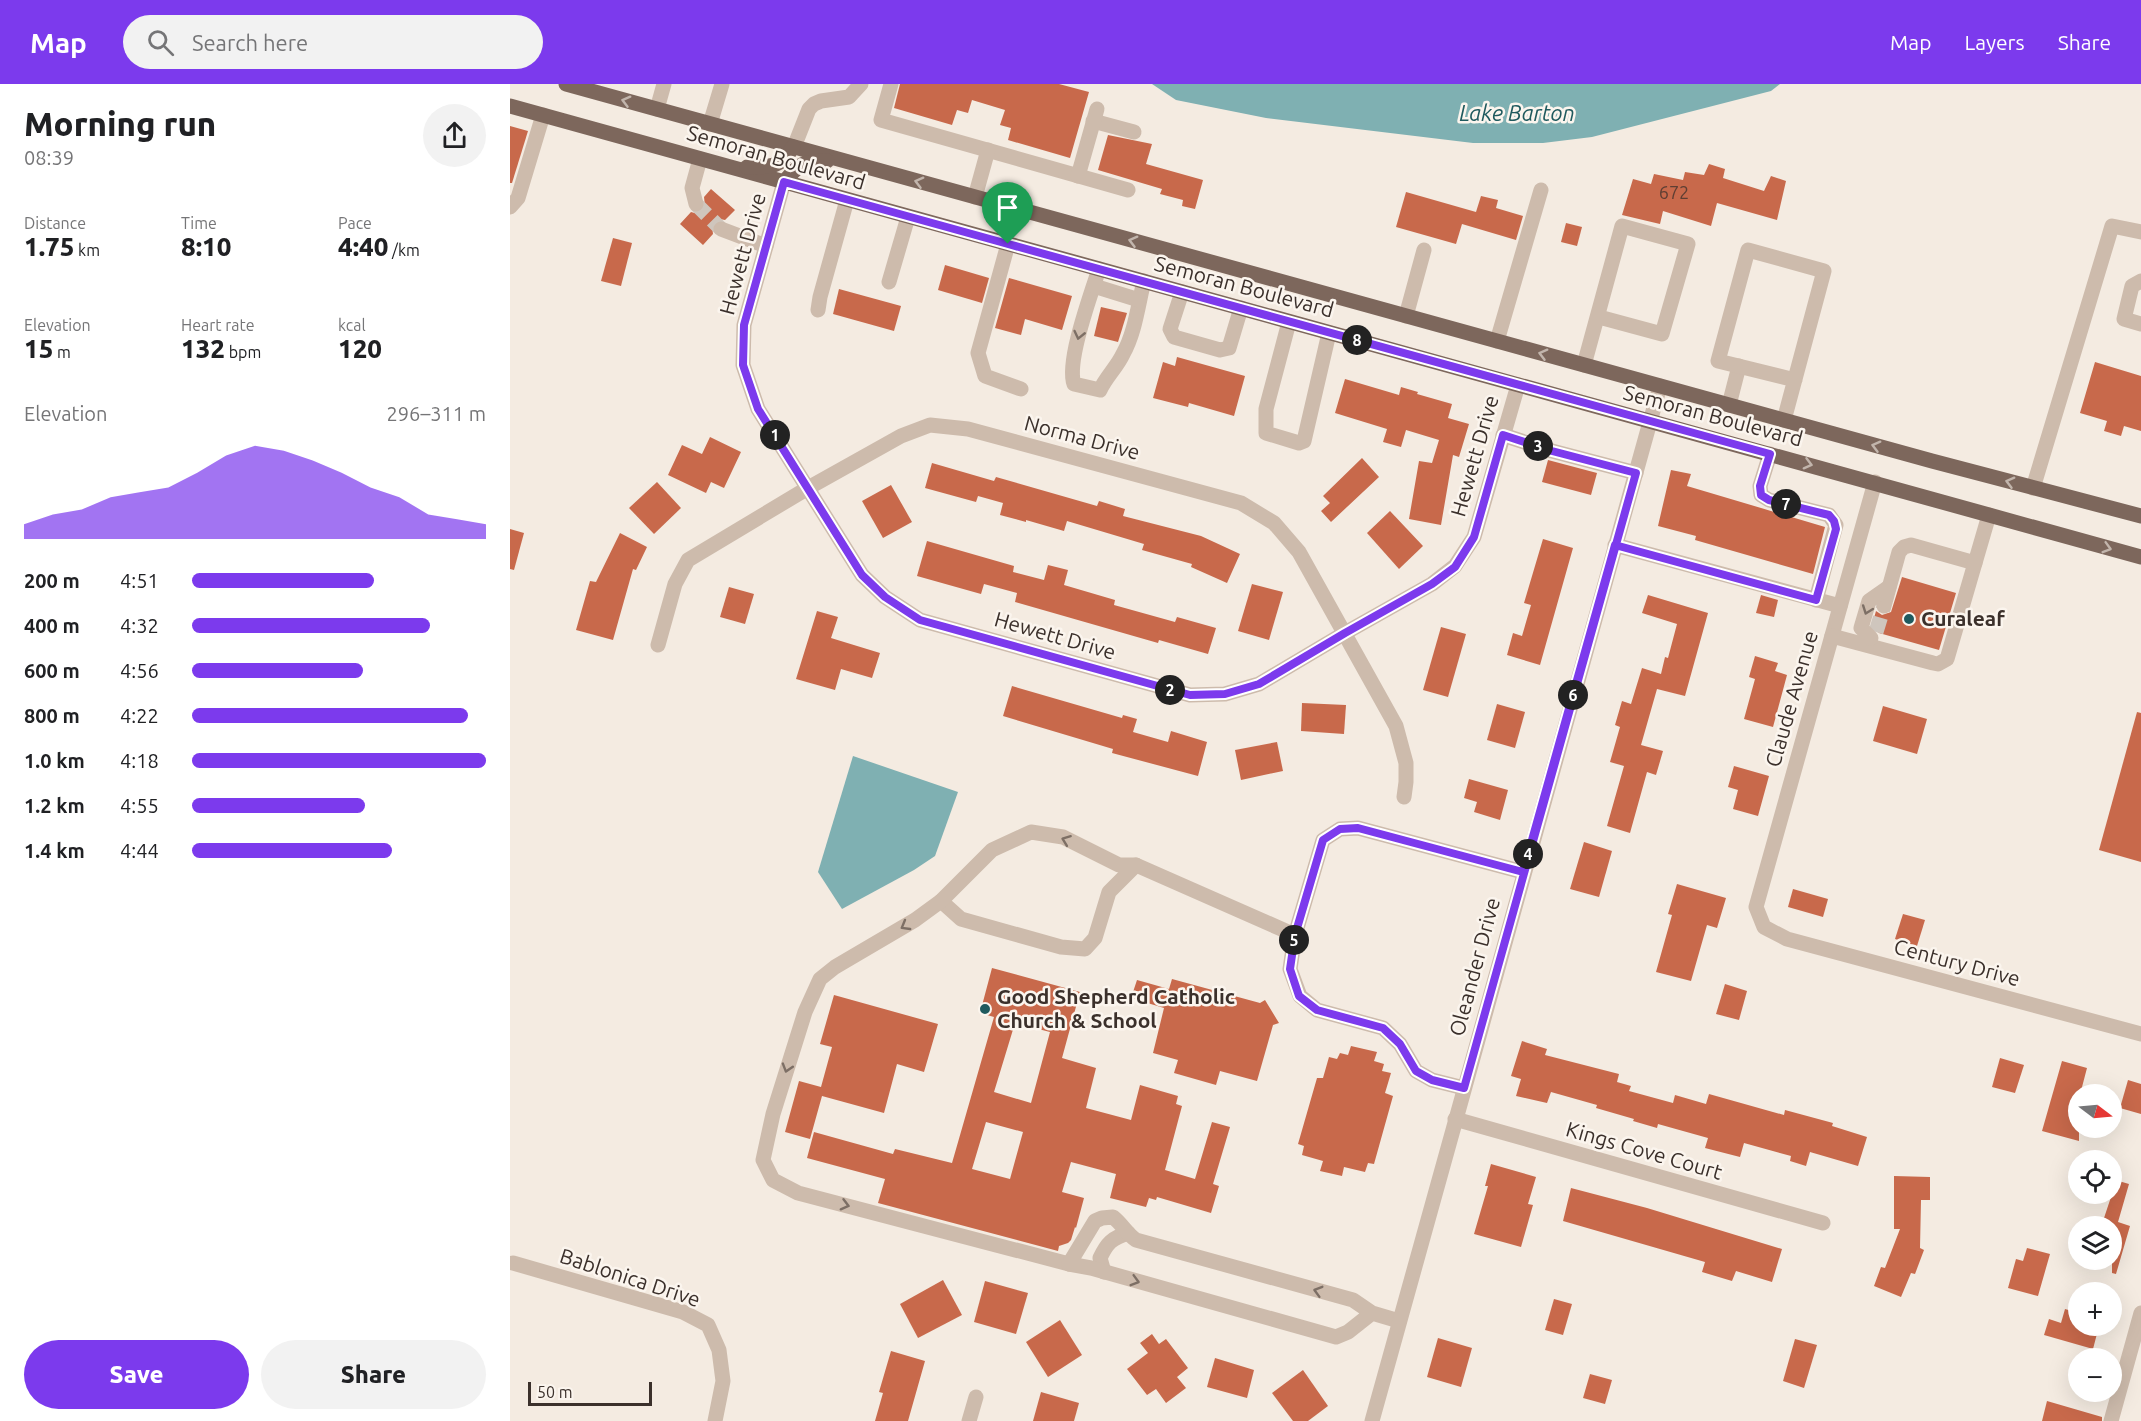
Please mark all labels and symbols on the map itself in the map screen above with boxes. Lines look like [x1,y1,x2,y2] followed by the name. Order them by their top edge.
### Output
[622,96,632,108] one-way arrow
[1459,100,1575,125] water label: Lake Barton
[684,120,868,194] street label: Semoran Boulevard
[914,176,924,189] one-way arrow
[982,182,1033,244] pin
[1659,182,1689,202] house number: 672
[714,190,770,317] street label: Hewett Drive
[1128,235,1138,248] one-way arrow
[1152,251,1336,321] street label: Semoran Boulevard
[1342,325,1372,355] pin: 8
[1074,330,1087,340] one-way arrow
[1538,349,1549,361] one-way arrow
[1621,380,1805,450] street label: Semoran Boulevard
[1445,392,1503,519] street label: Hewett Drive
[1022,410,1143,464] street label: Norma Drive
[760,420,790,450] pin: 1
[1523,431,1553,461] pin: 3
[1871,440,1881,453] one-way arrow
[1802,457,1813,469] one-way arrow
[2005,476,2015,489] one-way arrow
[1771,489,1801,519] pin: 7
[2101,541,2112,553] one-way arrow
[1862,604,1875,614] one-way arrow
[992,606,1119,664] street label: Hewett Drive
[1921,606,2005,630] place label: Curaleaf
[1902,612,1916,626] marker: Curaleaf
[1760,628,1822,770] street label: Claude Avenue
[1155,675,1185,705] pin: 2
[1558,680,1588,710] pin: 6
[1061,835,1072,847] one-way arrow
[1513,839,1543,869] pin: 4
[1444,895,1504,1039] street label: Oleander Drive
[901,919,911,930] one-way arrow
[1279,925,1309,955] pin: 5
[1892,934,2023,990] street label: Century Drive
[997,984,1235,1032] place label: Good Shepherd Catholic Church & School
[978,1002,992,1016] marker: Good Shepherd Catholic Church & School
[782,1062,794,1073] one-way arrow
[2068,1084,2122,1138] north arrow
[1563,1116,1725,1184] street label: Kings Cove Court
[839,1198,850,1210] one-way arrow
[557,1243,704,1311] street label: Bablonica Drive
[1129,1274,1140,1286] one-way arrow
[1313,1286,1324,1298] one-way arrow
[528,1379,652,1406] scale bar

